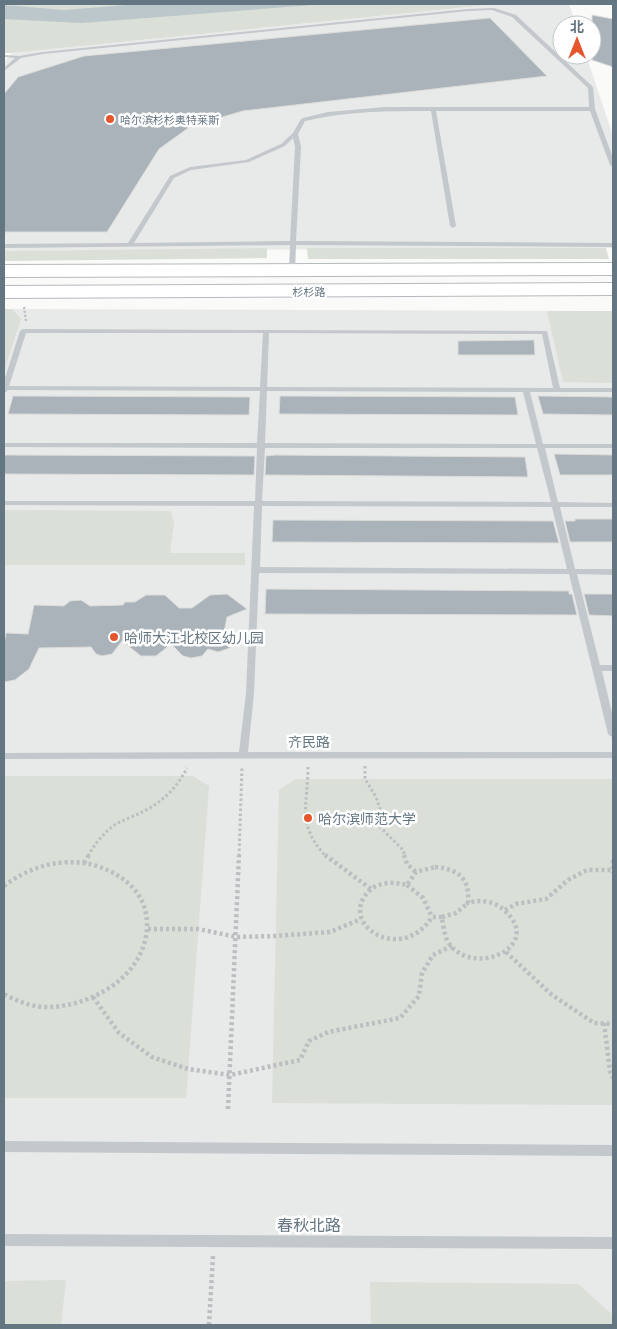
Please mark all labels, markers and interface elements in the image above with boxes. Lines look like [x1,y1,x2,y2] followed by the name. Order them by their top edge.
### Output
[552,15,602,65] north arrow
[570,18,584,35] text: 北
[104,113,116,125] marker: 哈尔滨杉杉奥特莱斯
[120,113,219,126] place label: 哈尔滨杉杉奥特莱斯
[293,285,326,298] street label: 杉杉路
[124,629,264,646] place label: 哈师大江北校区幼儿园
[108,631,120,643] marker: 哈师大江北校区幼儿园
[288,733,330,750] street label: 齐民路
[318,810,416,827] place label: 哈尔滨师范大学
[302,812,314,824] marker: 哈尔滨师范大学
[277,1215,341,1234] street label: 春秋北路

